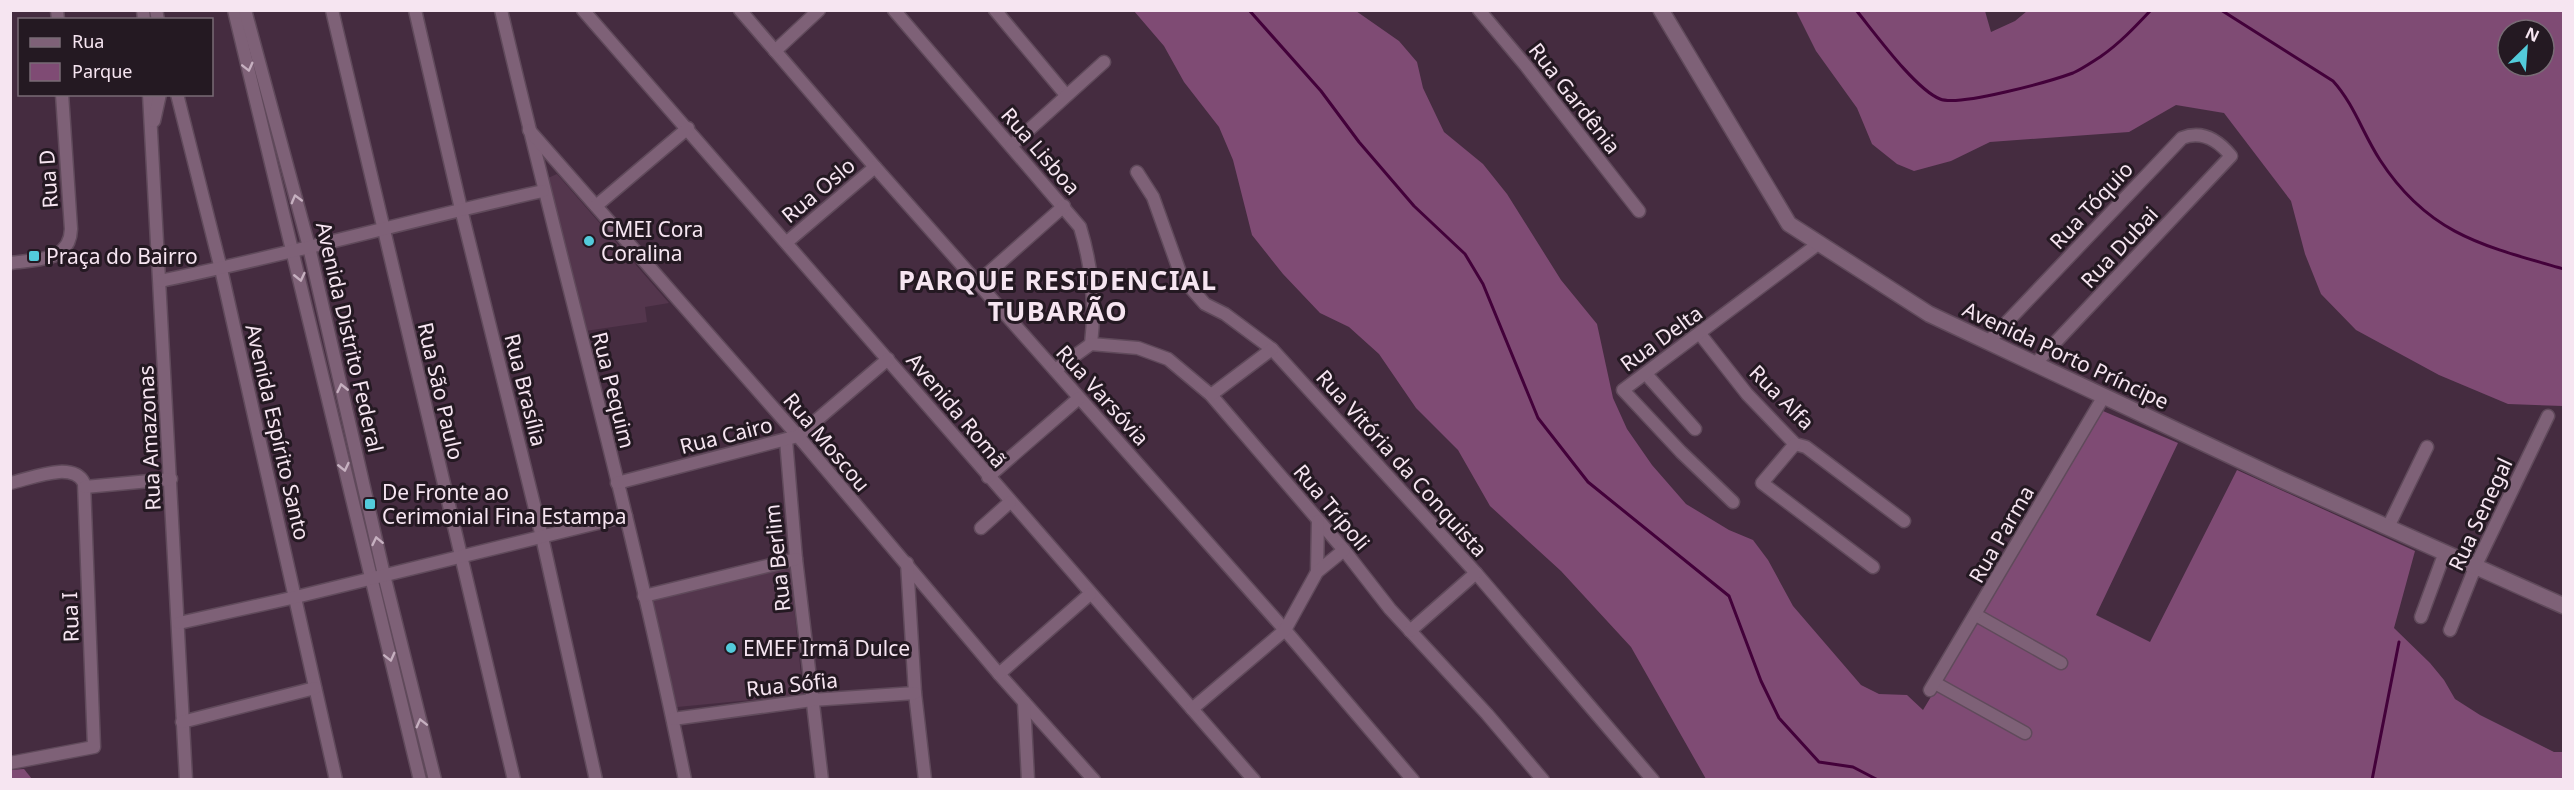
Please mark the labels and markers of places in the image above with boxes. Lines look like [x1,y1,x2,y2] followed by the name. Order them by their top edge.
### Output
[601,215,704,267] place label: CMEI Cora Coralina
[582,234,596,248] marker: CMEI Cora Coralina
[46,242,198,270] place label: Praça do Bairro
[27,249,41,263] marker: Praça do Bairro
[382,478,627,530] place label: De Fronte ao Cerimonial Fina Estampa
[363,497,377,511] marker: De Fronte ao Cerimonial Fina Estampa
[743,634,910,662] place label: EMEF Irmã Dulce
[724,641,738,655] marker: EMEF Irmã Dulce

